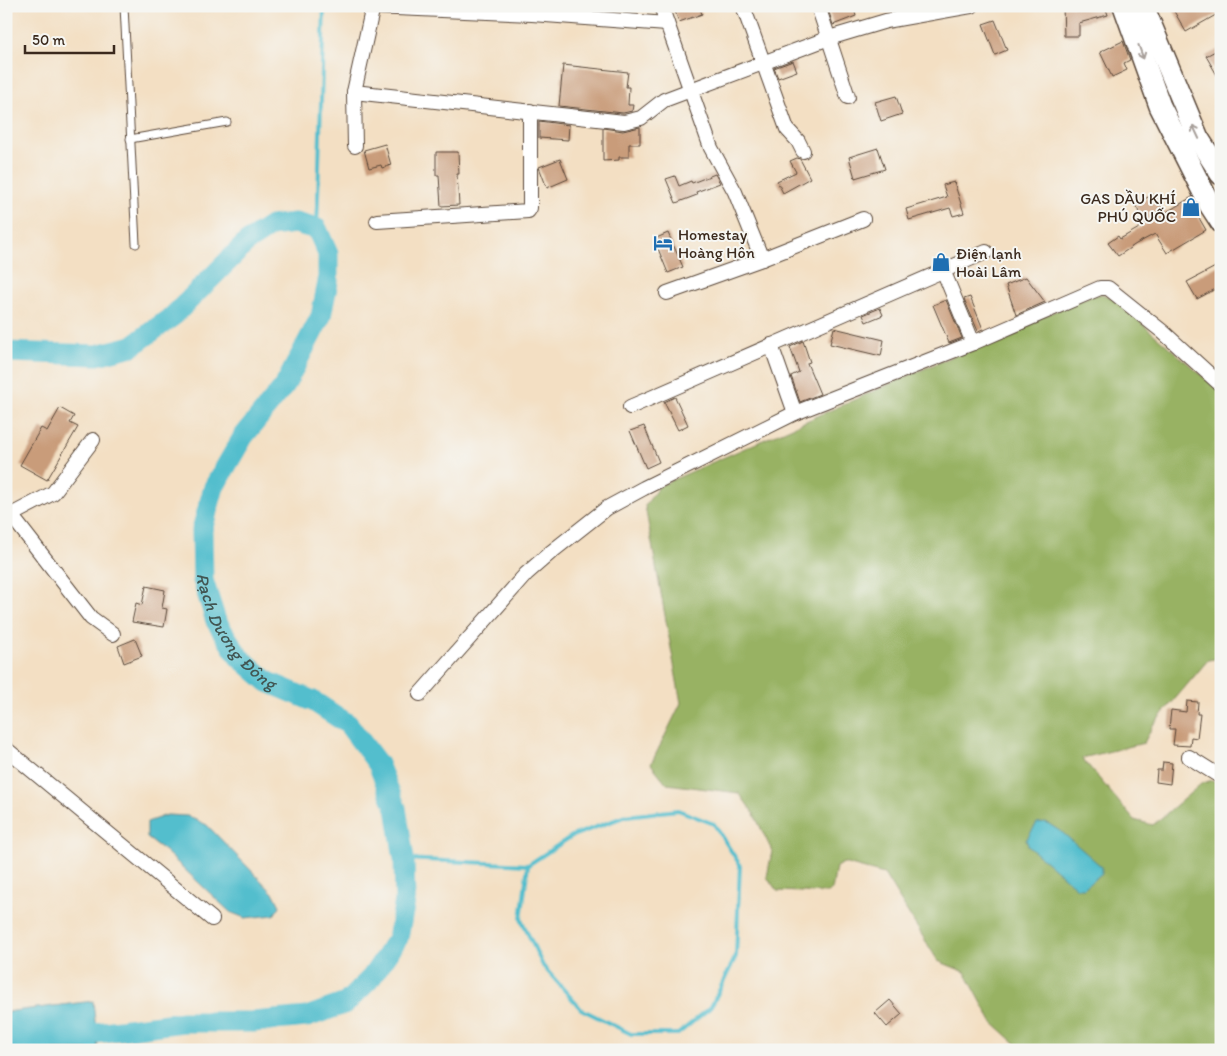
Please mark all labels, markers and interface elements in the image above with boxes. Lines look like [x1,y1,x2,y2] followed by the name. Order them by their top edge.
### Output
[25,22,114,54] scale bar
[32,31,65,49] text: 50 m
[1137,44,1146,59] one-way arrow
[1190,125,1200,140] one-way arrow
[1080,189,1176,226] place label: GAS DẦU KHÍ PHÚ QUỐC
[1180,196,1202,218] shop icon: GAS DẦU KHÍ PHÚ QUỐC
[678,225,755,262] place label: Homestay Hoàng Hôn
[652,232,674,254] hotel icon: Homestay Hoàng Hôn
[956,244,1022,281] place label: Điện lạnh Hoài Lâm
[930,251,952,273] shop icon: Điện lạnh Hoài Lâm
[192,573,282,696] water label: Rạch Dương Đông

